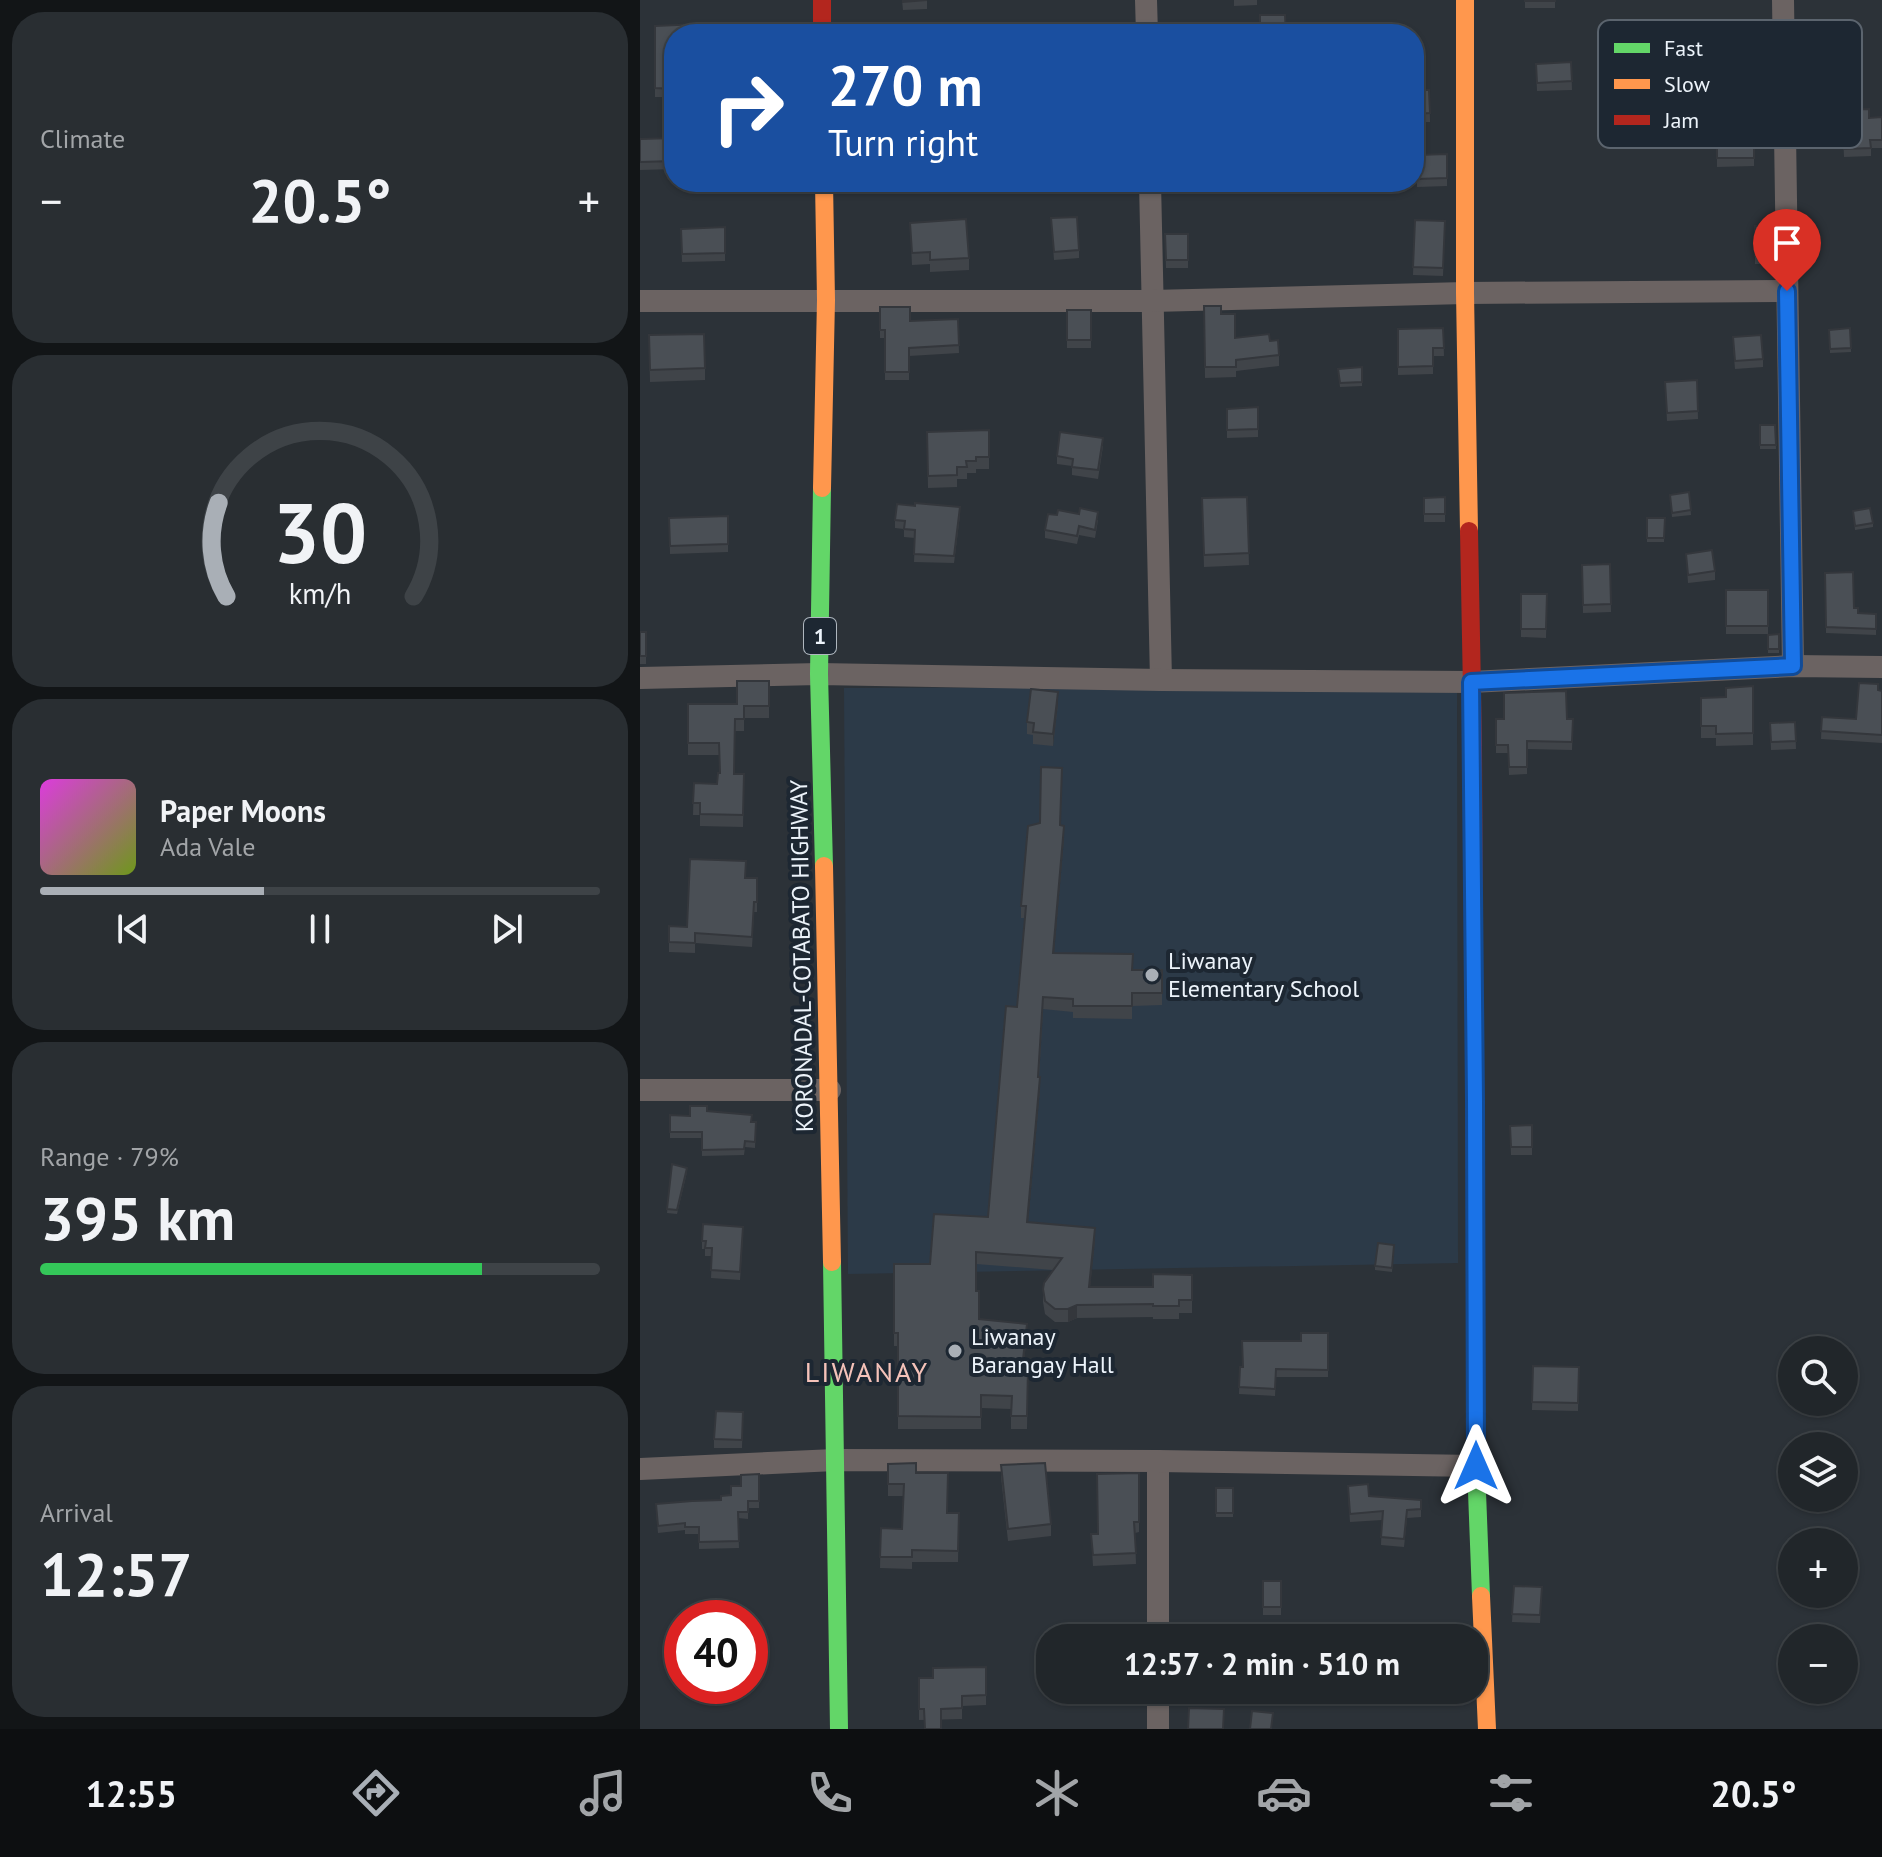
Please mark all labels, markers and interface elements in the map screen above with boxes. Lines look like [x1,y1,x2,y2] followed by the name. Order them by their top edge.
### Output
[1598,20,1862,148] legend
[1664,34,1704,62] text: Fast
[828,49,983,121] text: 270 m
[696,56,800,160] icon: right
[1664,70,1710,98] text: Slow
[1663,106,1699,134] text: Jam
[828,119,978,166] text: Turn right
[40,122,125,155] text: Climate
[248,161,392,239] text: 20.5°
[40,172,62,229] text: −
[578,172,600,229] text: +
[1753,209,1821,291] pin
[1765,221,1809,265] icon: arrive
[273,478,367,586] text: 30
[289,575,351,612] text: km/h
[804,618,836,654] road number: 1
[783,779,820,1133] street label: KORONADAL-COTABATO HIGHWAY
[160,791,326,830] text: Paper Moons
[160,830,255,863] text: Ada Vale
[111,907,155,951] icon: previous
[298,907,342,951] icon: pause
[485,907,529,951] icon: next
[1168,945,1359,1004] place label: Liwanay Elementary School
[1143,966,1161,984] marker: Liwanay Elementary School
[40,1140,179,1173] text: Range · 79%
[40,1179,235,1257] text: 395 km
[971,1321,1114,1380] place label: Liwanay Barangay Hall
[1778,1336,1858,1704] map controls
[1778,1336,1858,1416] button: search
[946,1342,964,1360] marker: Liwanay Barangay Hall
[805,1353,929,1390] district label: LIWANAY
[1434,1424,1518,1508] position arrow
[1778,1432,1858,1512] button: layers
[40,1496,113,1529] text: Arrival
[1778,1528,1858,1608] button: +
[40,1535,192,1613] text: 12:57
[664,1600,768,1704] speed limit sign: 40
[1778,1624,1858,1704] button: −
[1124,1644,1400,1683] text: 12:57 · 2 min · 510 m
[348,1765,404,1821] icon: directions
[575,1765,631,1821] icon: music
[802,1765,858,1821] icon: phone
[1029,1765,1085,1821] icon: climate
[1256,1765,1312,1821] icon: car
[1483,1765,1539,1821] icon: filters
[86,1770,177,1817] text: 12:55
[1711,1770,1796,1817] text: 20.5°

